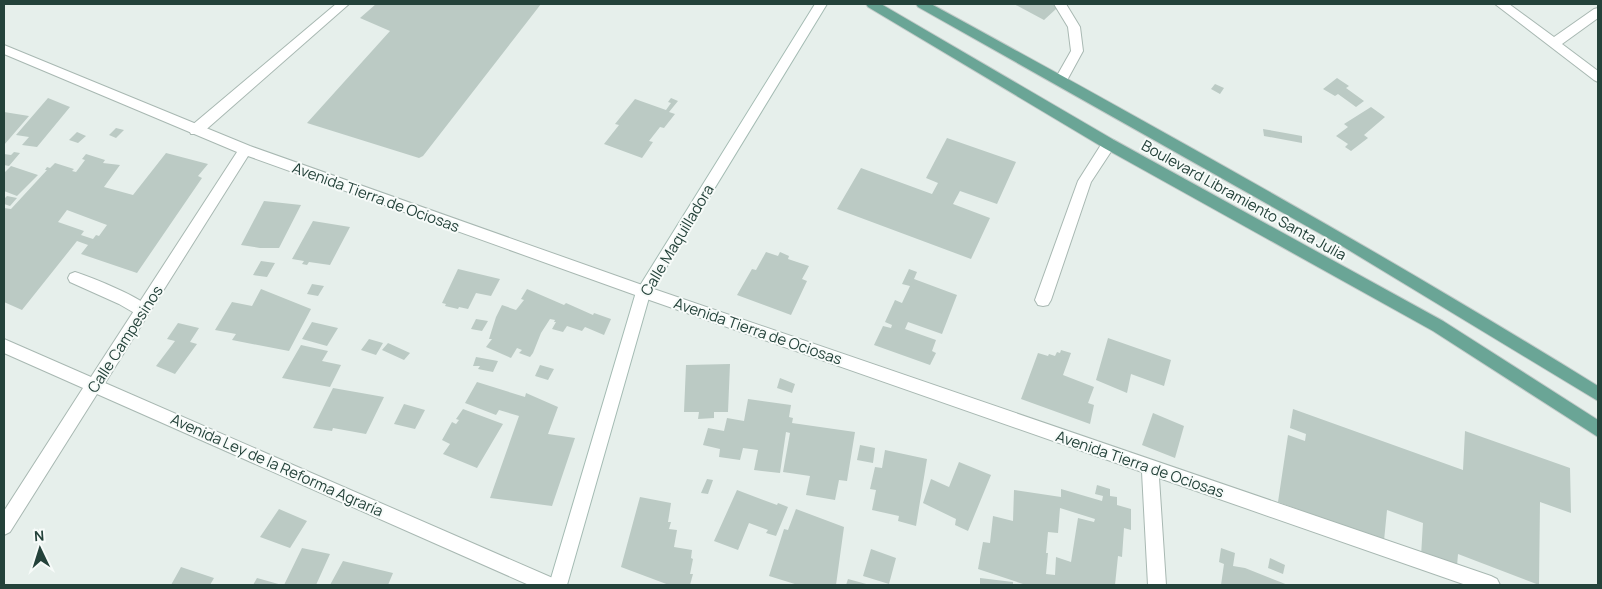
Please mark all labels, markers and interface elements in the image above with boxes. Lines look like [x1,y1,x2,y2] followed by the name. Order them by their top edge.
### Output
[1138,135,1350,265] street label: Boulevard Libramiento Santa Julia
[290,157,463,237] street label: Avenida Tierra de Ociosas
[635,180,719,300] street label: Calle Maquilladora
[82,281,168,397] street label: Calle Campesinos
[671,292,845,370] street label: Avenida Tierra de Ociosas
[167,408,387,522] street label: Avenida Ley de la Reforma Agraría
[1053,425,1227,503] street label: Avenida Tierra de Ociosas
[15,524,65,574] north arrow
[33,526,45,545] text: N

